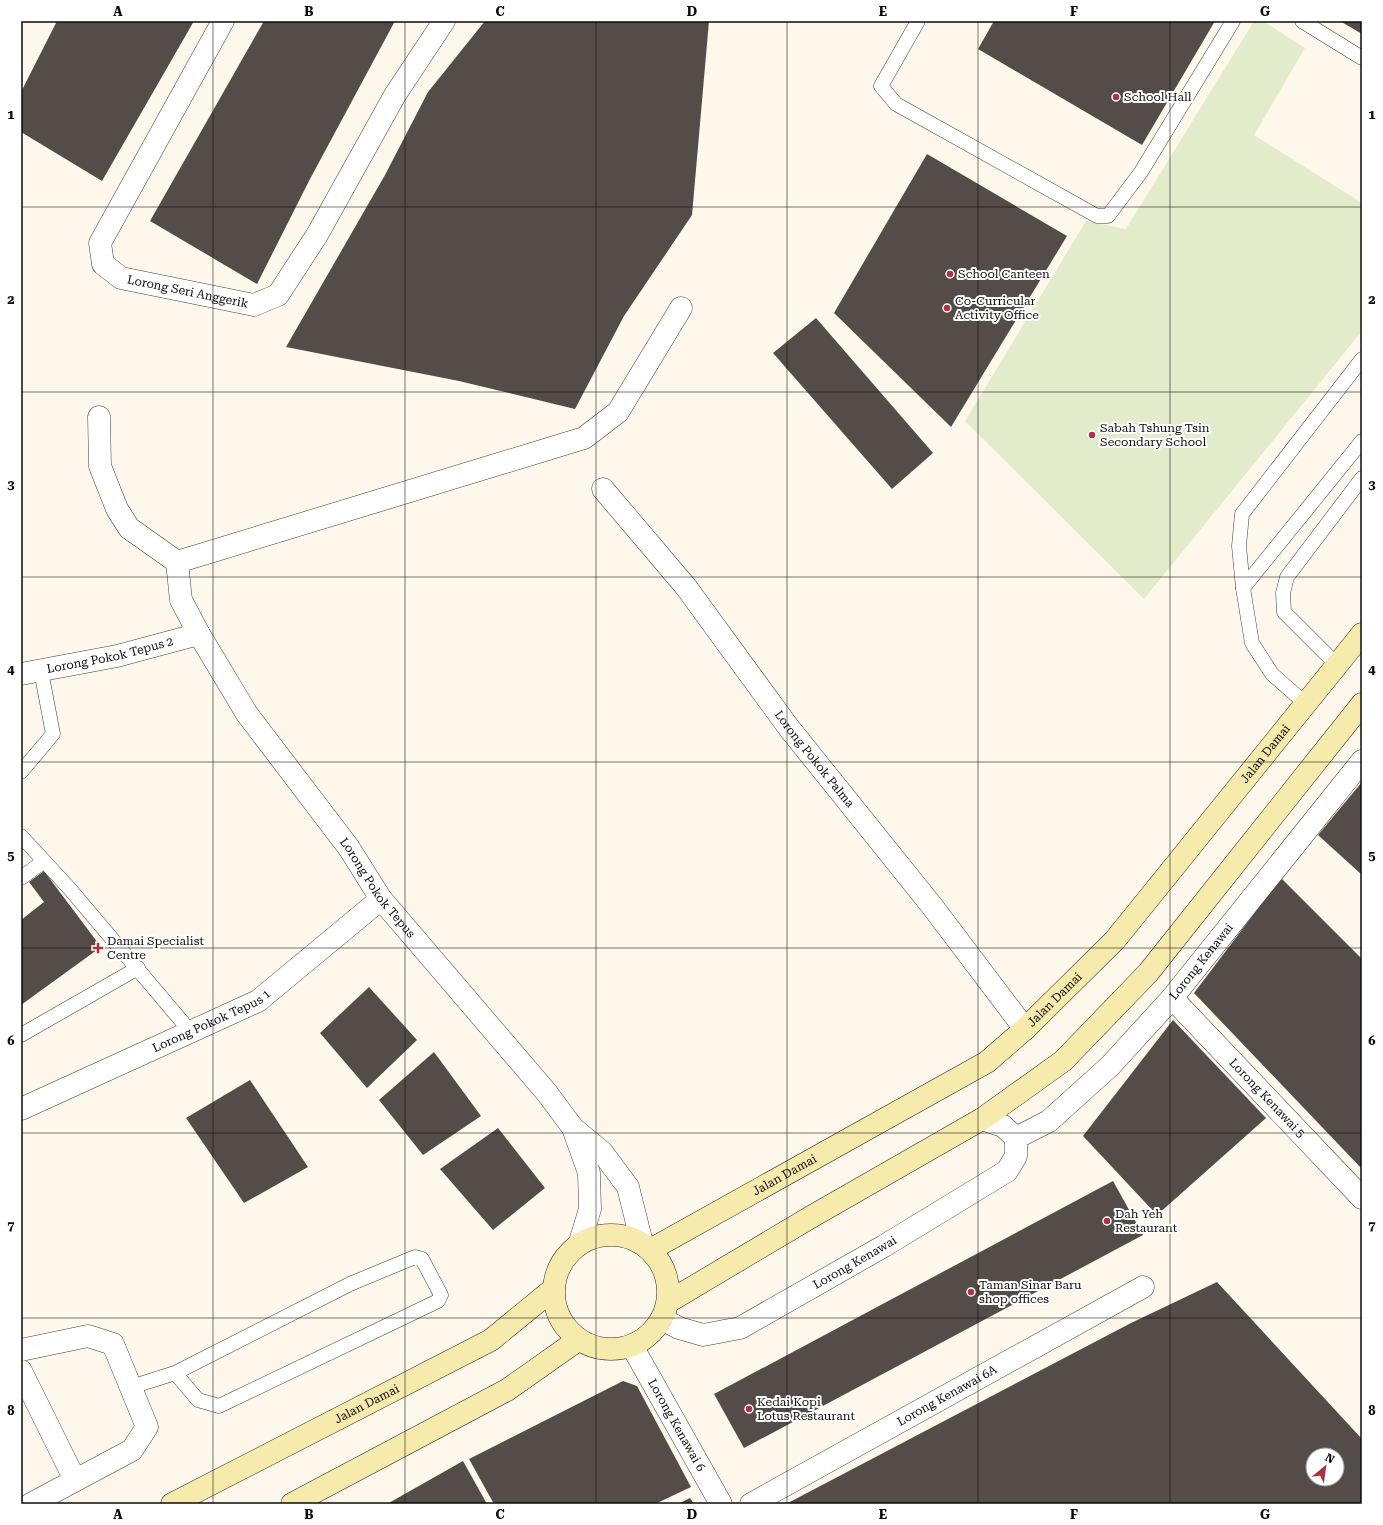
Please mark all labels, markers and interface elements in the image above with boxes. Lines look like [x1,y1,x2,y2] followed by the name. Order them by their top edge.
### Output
[113,4,123,19] text: A
[304,4,314,19] text: B
[495,4,505,19] text: C
[687,4,697,19] text: D
[879,4,887,19] text: E
[1070,4,1078,19] text: F
[1260,4,1270,19] text: G
[1124,90,1192,104] place label: School Hall
[1111,92,1121,102] marker: School Hall
[7,107,15,122] text: 1
[1368,107,1376,122] text: 1
[958,267,1050,281] place label: School Canteen
[945,269,955,279] marker: School Canteen
[126,272,250,311] street label: Lorong Seri Anggerik
[7,292,15,307] text: 2
[1368,292,1376,307] text: 2
[955,294,1039,322] place label: Co-Curricular Activity Office
[942,303,952,313] marker: Co-Curricular Activity Office
[1100,421,1210,449] place label: Sabah Tshung Tsin Secondary School
[1087,430,1097,440] marker: Sabah Tshung Tsin Secondary School
[7,477,15,492] text: 3
[1368,477,1376,492] text: 3
[46,634,175,676] street label: Lorong Pokok Tepus 2
[7,662,15,677] text: 4
[1368,662,1376,677] text: 4
[772,708,857,811] street label: Lorong Pokok Palma
[1237,722,1293,786] street label: Jalan Damai
[337,835,418,941] street label: Lorong Pokok Tepus
[7,848,15,863] text: 5
[1368,848,1376,863] text: 5
[1166,920,1236,1003] street label: Lorong Kenawai
[107,934,204,962] place label: Damai Specialist Centre
[92,942,104,954] marker: Damai Specialist Centre
[1024,970,1085,1030] street label: Jalan Damai
[150,986,274,1055] street label: Lorong Pokok Tepus 1
[7,1033,15,1048] text: 6
[1368,1033,1376,1048] text: 6
[1226,1056,1308,1141] street label: Lorong Kenawai 5
[750,1151,819,1198] street label: Jalan Damai
[1115,1207,1178,1235] place label: Dah Yeh Restaurant
[1102,1216,1112,1226] marker: Dah Yeh Restaurant
[7,1218,15,1233] text: 7
[1368,1218,1376,1233] text: 7
[811,1233,899,1292] street label: Lorong Kenawai
[979,1278,1082,1306] place label: Taman Sinar Baru shop offices
[966,1287,976,1297] marker: Taman Sinar Baru shop offices
[895,1362,1000,1429] street label: Lorong Kenawai 6A
[645,1377,708,1474] street label: Lorong Kenawai 6
[332,1381,402,1426] street label: Jalan Damai
[757,1395,855,1423] place label: Kedai Kopi Lotus Restaurant
[7,1403,15,1418] text: 8
[1368,1403,1376,1418] text: 8
[744,1404,754,1414] marker: Kedai Kopi Lotus Restaurant
[1305,1447,1345,1487] north arrow
[1323,1451,1337,1467] text: N
[113,1507,123,1522] text: A
[304,1507,314,1522] text: B
[495,1507,505,1522] text: C
[687,1507,697,1522] text: D
[879,1507,887,1522] text: E
[1070,1507,1078,1522] text: F
[1260,1507,1270,1522] text: G

